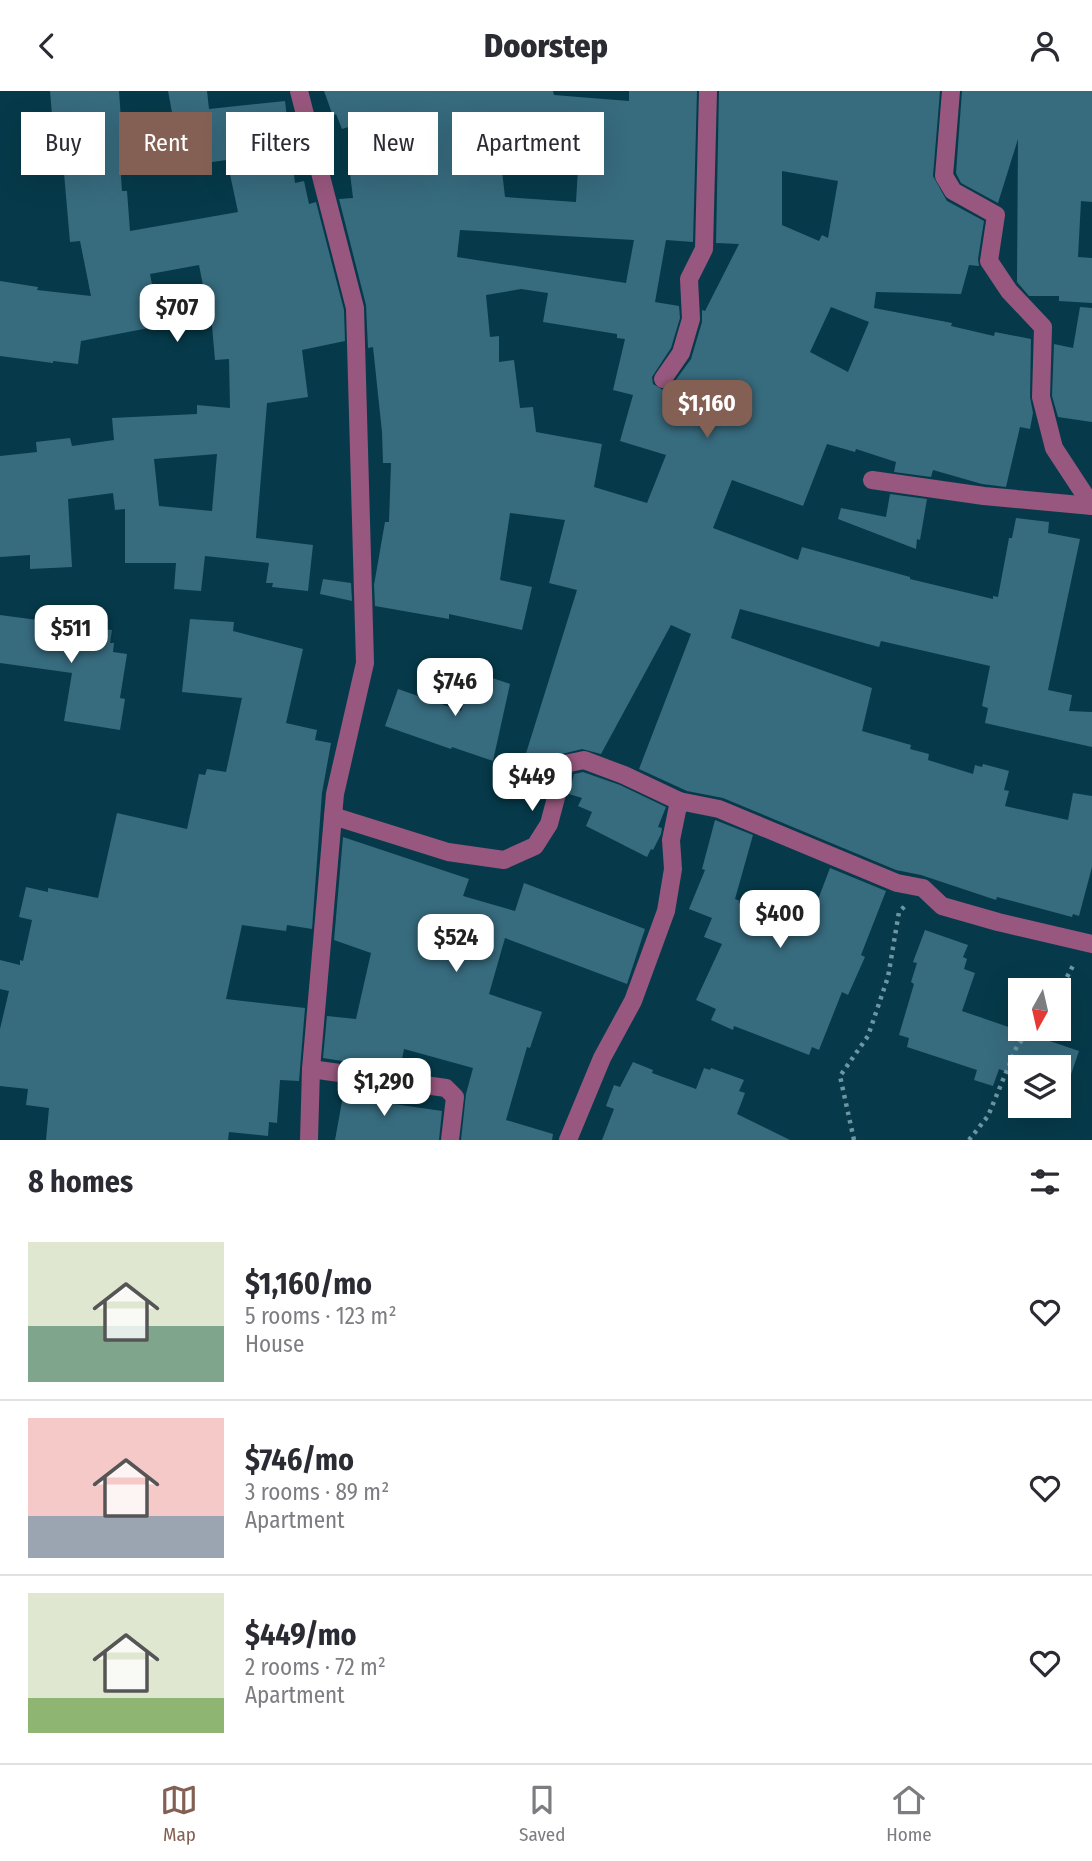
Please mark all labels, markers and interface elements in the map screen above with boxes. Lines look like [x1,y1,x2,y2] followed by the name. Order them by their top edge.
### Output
[28,27,66,65] icon: back
[484,27,608,65] text: Doorstep
[1026,27,1064,65] icon: person
[21,112,105,175] chip: Buy
[119,112,212,175] chip: Rent
[226,112,334,175] chip: Filters
[348,112,438,175] chip: New
[452,112,604,175] chip: Apartment
[136,285,218,344] pin: $707
[156,293,198,321] text: $707
[650,381,764,440] pin: $1,160
[678,389,736,417] text: $1,160
[30,605,112,665] pin: $511
[51,614,91,642] text: $511
[414,659,496,718] pin: $746
[433,667,477,695] text: $746
[491,753,573,813] pin: $449
[509,762,555,790] text: $449
[739,891,821,950] pin: $400
[756,899,804,927] text: $400
[415,915,497,974] pin: $524
[434,923,478,951] text: $524
[1008,978,1071,1041] north arrow
[1008,978,1071,1118] map controls
[1008,1055,1071,1118] button: layers
[327,1059,441,1118] pin: $1,290
[354,1067,414,1095] text: $1,290
[1026,1163,1064,1201] icon: filters
[28,1164,133,1200] text: 8 homes
[245,1266,372,1302] text: $1,160/mo
[84,1270,168,1354] icon: home
[1026,1293,1064,1331] icon: heart
[245,1302,396,1330] text: 5 rooms · 123 m²
[245,1330,304,1358] text: House
[245,1442,354,1478] text: $746/mo
[84,1446,168,1530] icon: home
[1026,1469,1064,1507] icon: heart
[245,1478,389,1506] text: 3 rooms · 89 m²
[245,1506,345,1534] text: Apartment
[245,1617,357,1653] text: $449/mo
[84,1621,168,1705] icon: home
[1026,1644,1064,1682] icon: heart
[245,1653,386,1681] text: 2 rooms · 72 m²
[245,1681,345,1709] text: Apartment
[160,1781,198,1846] tab: Map
[519,1781,565,1846] tab: Saved
[886,1781,932,1846] tab: Home

